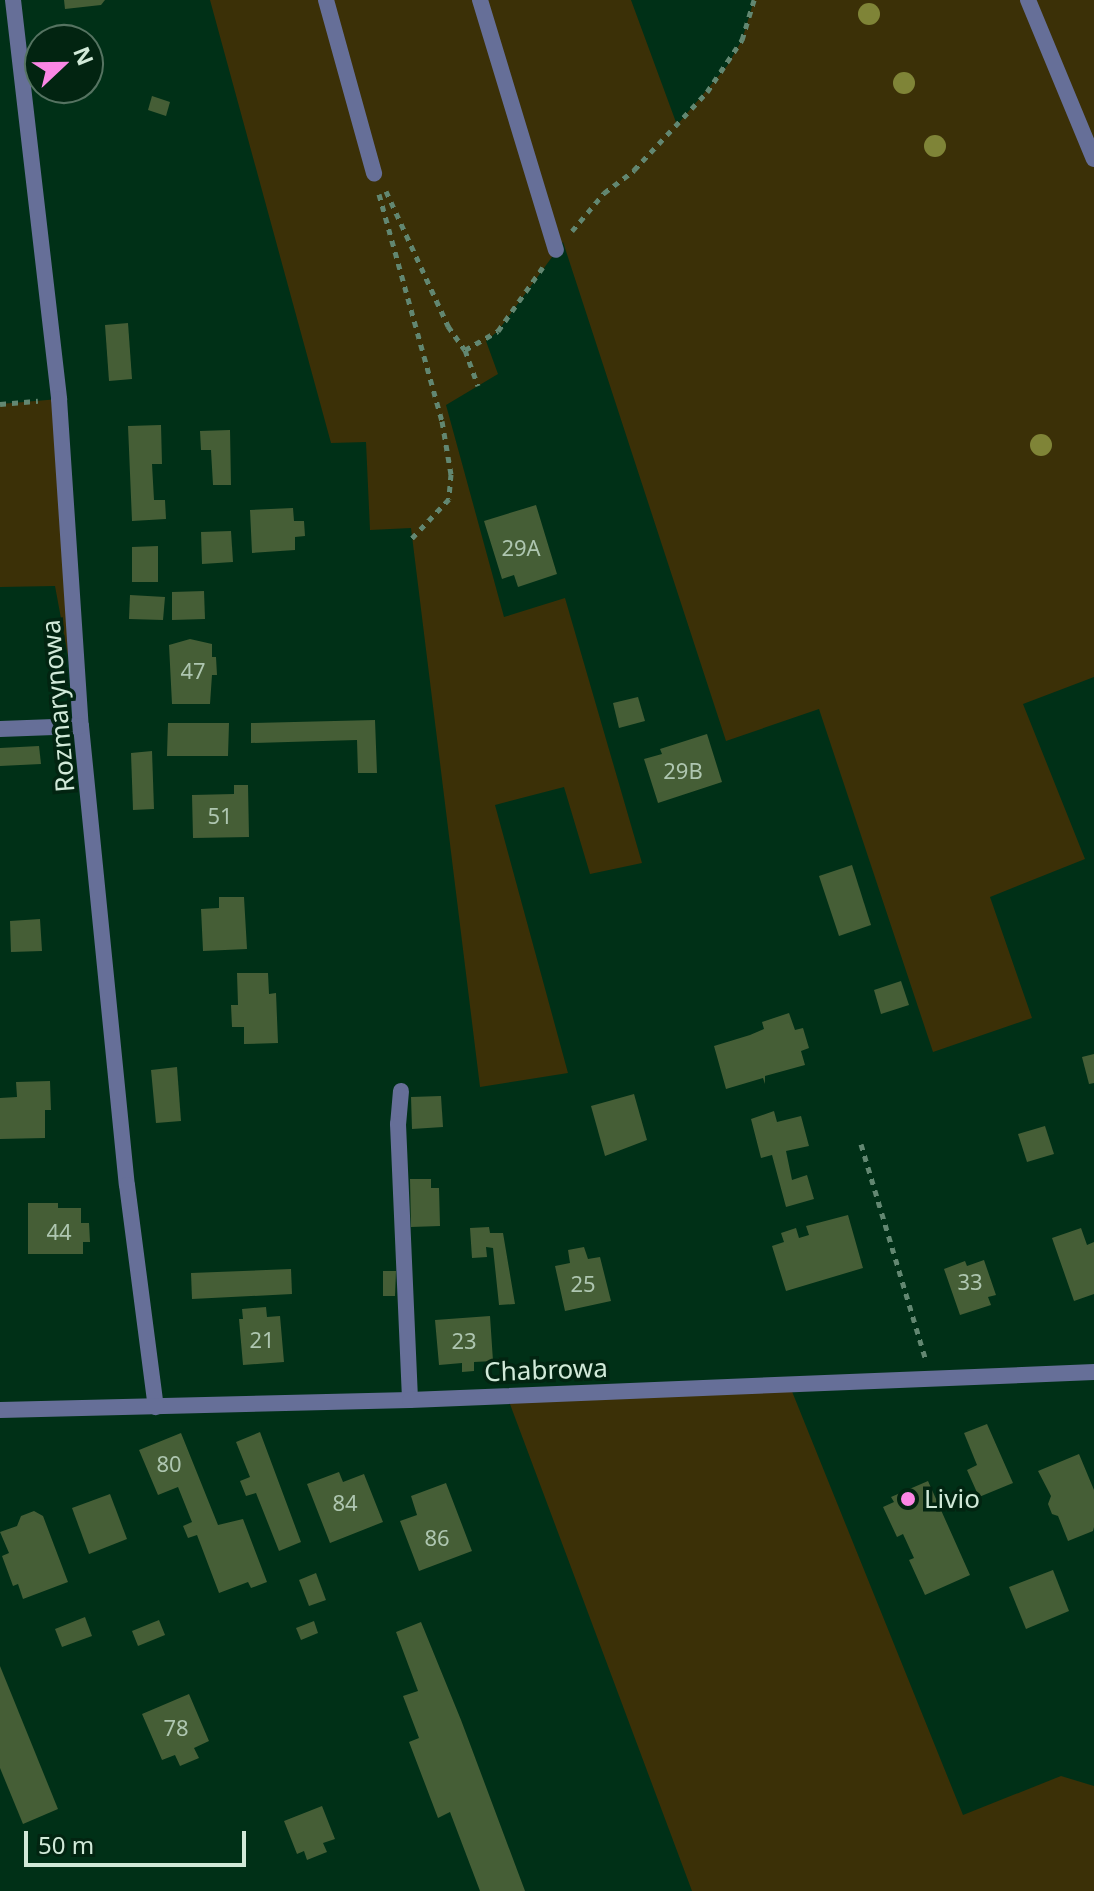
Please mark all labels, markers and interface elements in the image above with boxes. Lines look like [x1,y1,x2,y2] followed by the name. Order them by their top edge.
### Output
[24,24,104,104] north arrow
[67,42,102,70] text: N
[501,535,541,561] house number: 29A
[35,618,81,794] street label: Rozmarynowa
[180,658,206,684] house number: 47
[663,758,703,784] house number: 29B
[207,803,233,829] house number: 51
[46,1219,72,1245] house number: 44
[957,1269,983,1295] house number: 33
[570,1271,596,1297] house number: 25
[249,1327,275,1353] house number: 21
[451,1328,477,1354] house number: 23
[484,1352,608,1388] street label: Chabrowa
[156,1451,182,1477] house number: 80
[924,1483,980,1515] place label: Livio
[332,1490,358,1516] house number: 84
[899,1490,917,1508] marker: Livio
[424,1525,450,1551] house number: 86
[163,1715,189,1741] house number: 78
[28,1815,250,1865] scale bar
[38,1828,94,1861] text: 50 m

